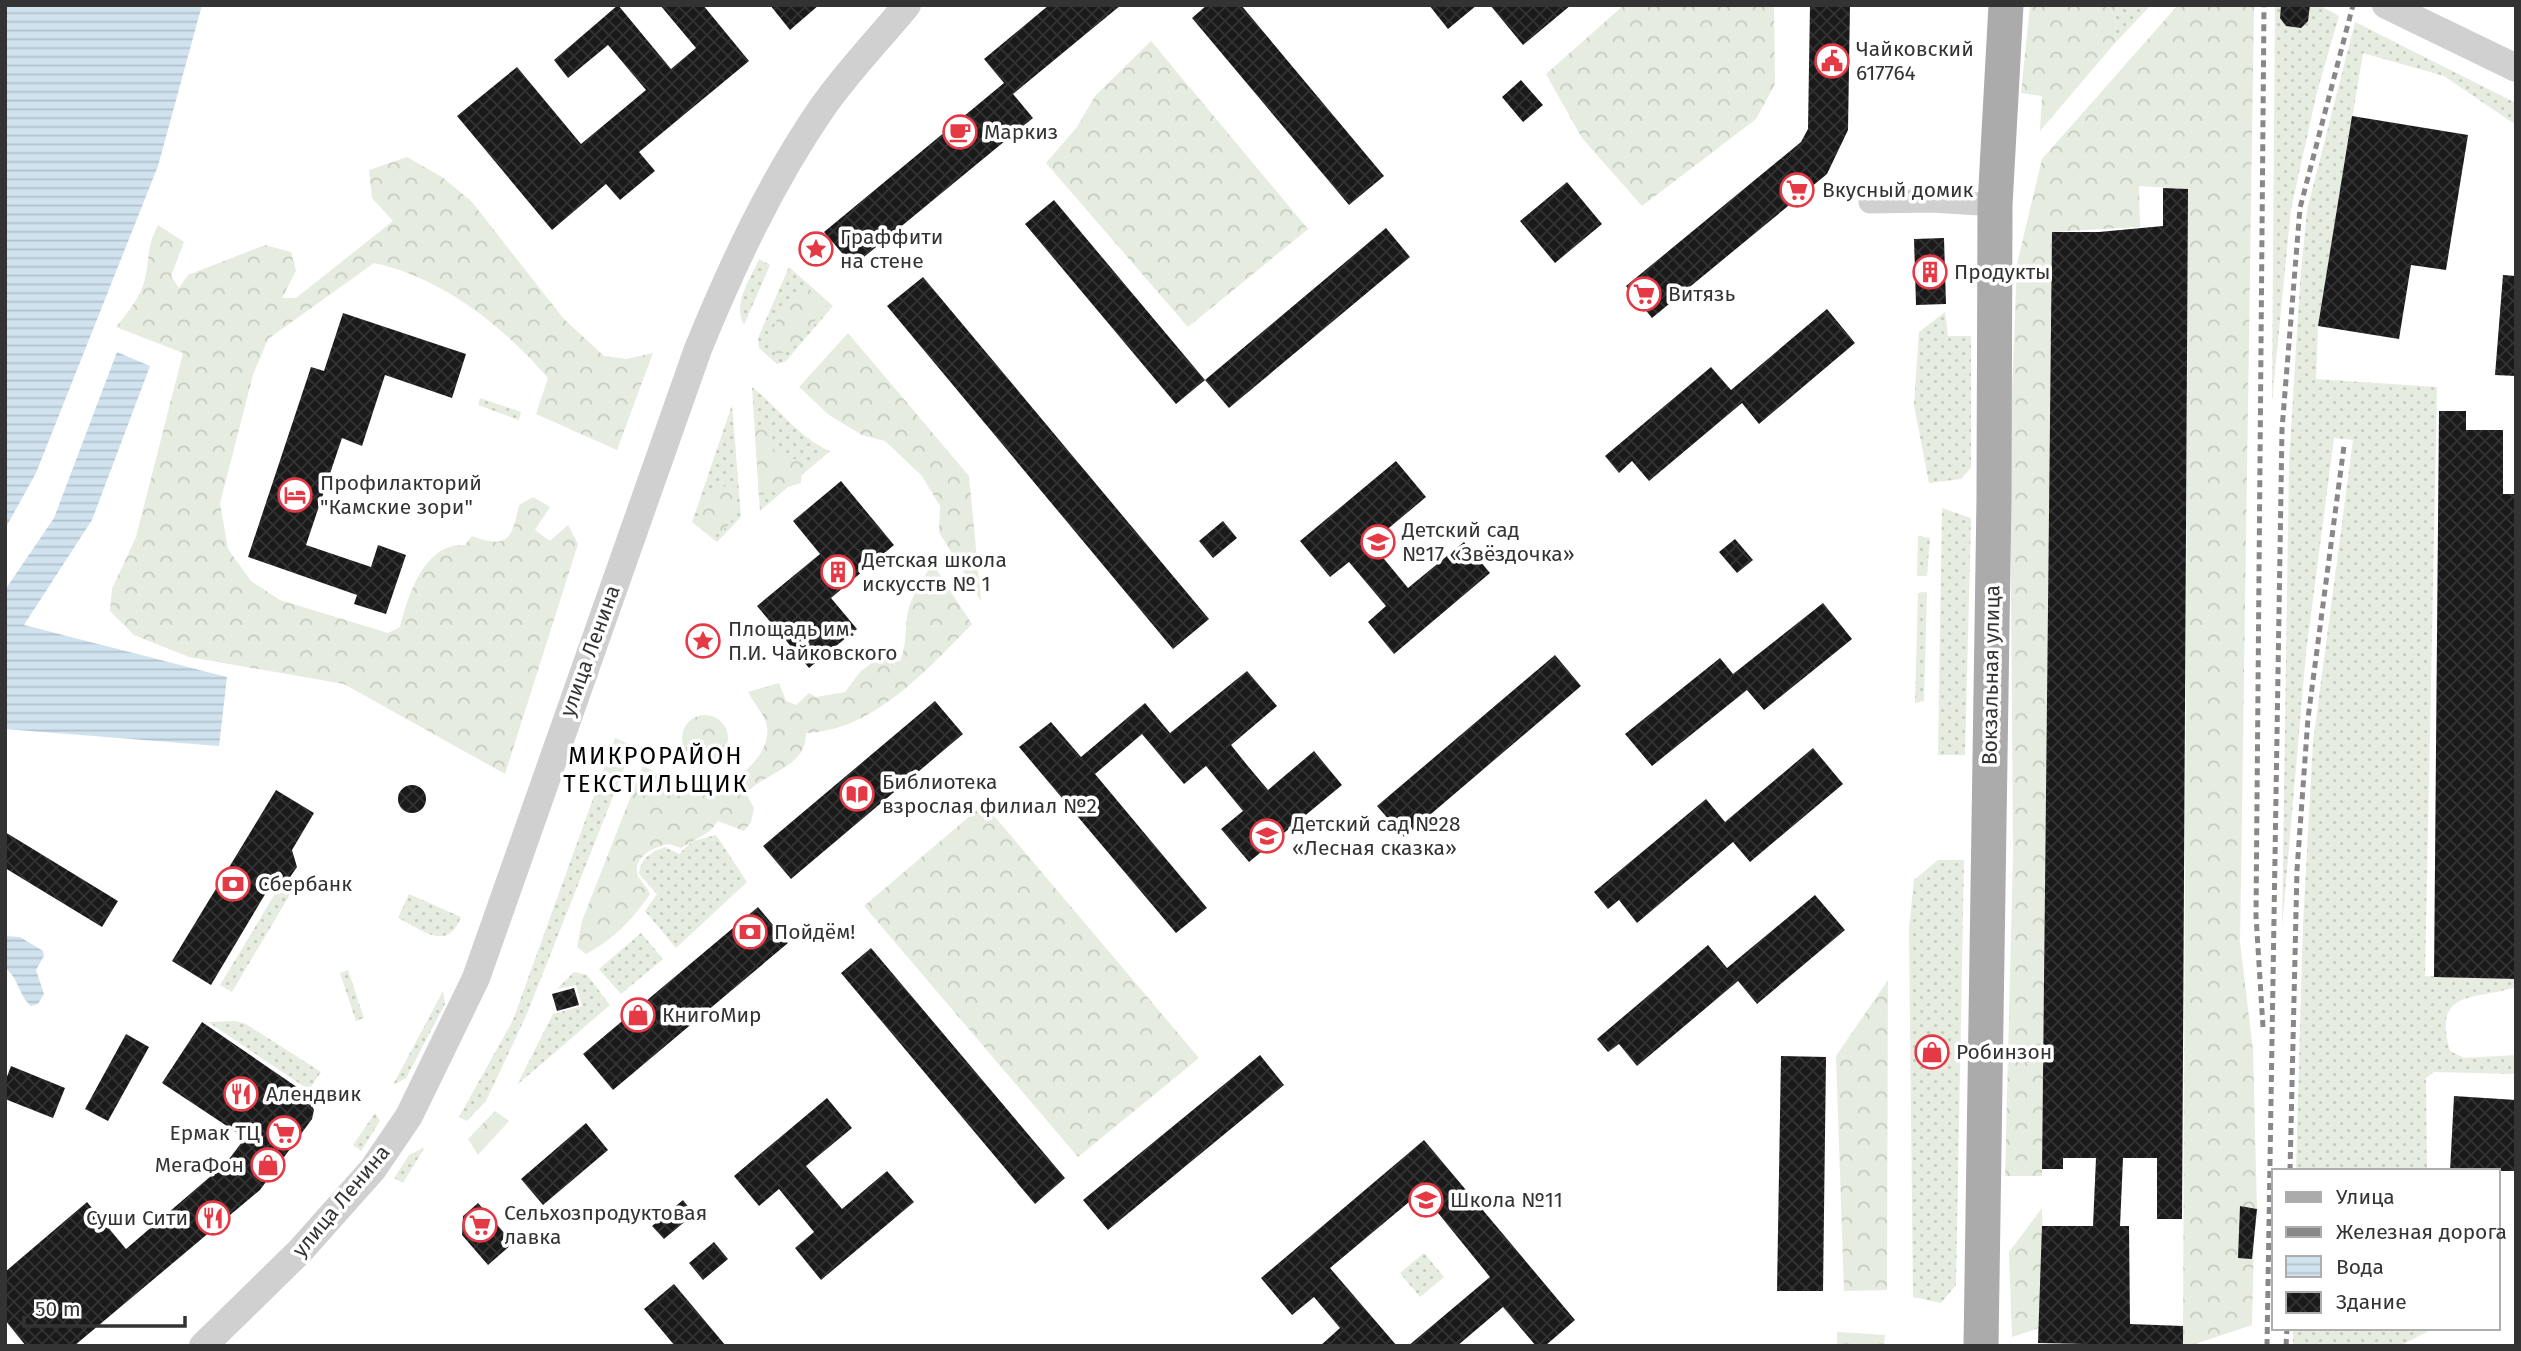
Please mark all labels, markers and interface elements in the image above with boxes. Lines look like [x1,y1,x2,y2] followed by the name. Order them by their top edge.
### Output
[1856,36,1974,86] place label: Чайковский 617764
[1813,42,1851,80] public building icon: Чайковский 617764
[941,113,979,151] cafe icon: Маркиз
[984,119,1058,145] place label: Маркиз
[1778,171,1816,209] supermarket icon: Вкусный домик
[1822,177,1974,203] place label: Вкусный домик
[840,224,943,274] place label: Граффити на стене
[797,230,835,268] place icon: Граффити на стене
[1911,253,1949,291] building icon: Продукты
[1954,259,2051,285] place label: Продукты
[1625,275,1663,313] supermarket icon: Витязь
[1668,281,1735,307] place label: Витязь
[320,470,482,520] place label: Профилакторий "Камские зори"
[276,476,314,514] hotel icon: Профилакторий "Камские зори"
[1401,517,1575,567] place label: Детский сад №17 «Звёздочка»
[1359,523,1397,561] school or university icon: Детский сад №17 «Звёздочка»
[861,547,1007,597] place label: Детская школа искусств № 1
[819,553,857,591] building icon: Детская школа искусств № 1
[554,582,626,720] street label: улица Ленина
[1976,585,2006,765] street label: Вокзальная улица
[728,616,898,666] place label: Площадь им. П.И. Чайковского
[684,622,722,660] place icon: Площадь им. П.И. Чайковского
[563,742,749,798] district label: МИКРОРАЙОН ТЕКСТИЛЬЩИК
[882,769,1097,819] place label: Библиотека взрослая филиал №2
[838,775,876,813] library icon: Библиотека взрослая филиал №2
[1291,811,1460,861] place label: Детский сад №28 «Лесная сказка»
[1248,817,1286,855] school or university icon: Детский сад №28 «Лесная сказка»
[214,865,252,903] bank icon: Сбербанк
[258,871,352,897] place label: Сбербанк
[731,913,769,951] bank icon: Пойдём!
[774,919,855,945] place label: Пойдём!
[619,996,657,1034] shop icon: КнигоМир
[662,1002,762,1028] place label: КнигоМир
[1913,1033,1951,1071] shop icon: Робинзон
[1956,1039,2052,1065] place label: Робинзон
[222,1075,260,1113] restaurant icon: Алендвик
[266,1081,361,1107] place label: Алендвик
[265,1114,303,1152] supermarket icon: Ермак ТЦ
[169,1120,260,1146] place label: Ермак ТЦ
[287,1140,395,1262] street label: улица Ленина
[249,1146,287,1184] shop icon: МегаФон
[155,1152,244,1178] place label: МегаФон
[2272,1169,2500,1330] legend
[1407,1181,1445,1219] school or university icon: Школа №11
[2336,1184,2395,1210] text: Улица
[1450,1187,1563,1213] place label: Школа №11
[194,1199,232,1237] restaurant icon: Суши Сити
[504,1200,707,1250] place label: Сельхозпродуктовая лавка
[86,1205,188,1231] place label: Суши Сити
[461,1206,499,1244] supermarket icon: Сельхозпродуктовая лавка
[2336,1219,2507,1245] text: Железная дорога
[2336,1254,2384,1280] text: Вода
[24,1284,186,1328] scale bar
[2336,1289,2407,1315] text: Здание
[35,1296,81,1322] text: 50 m

